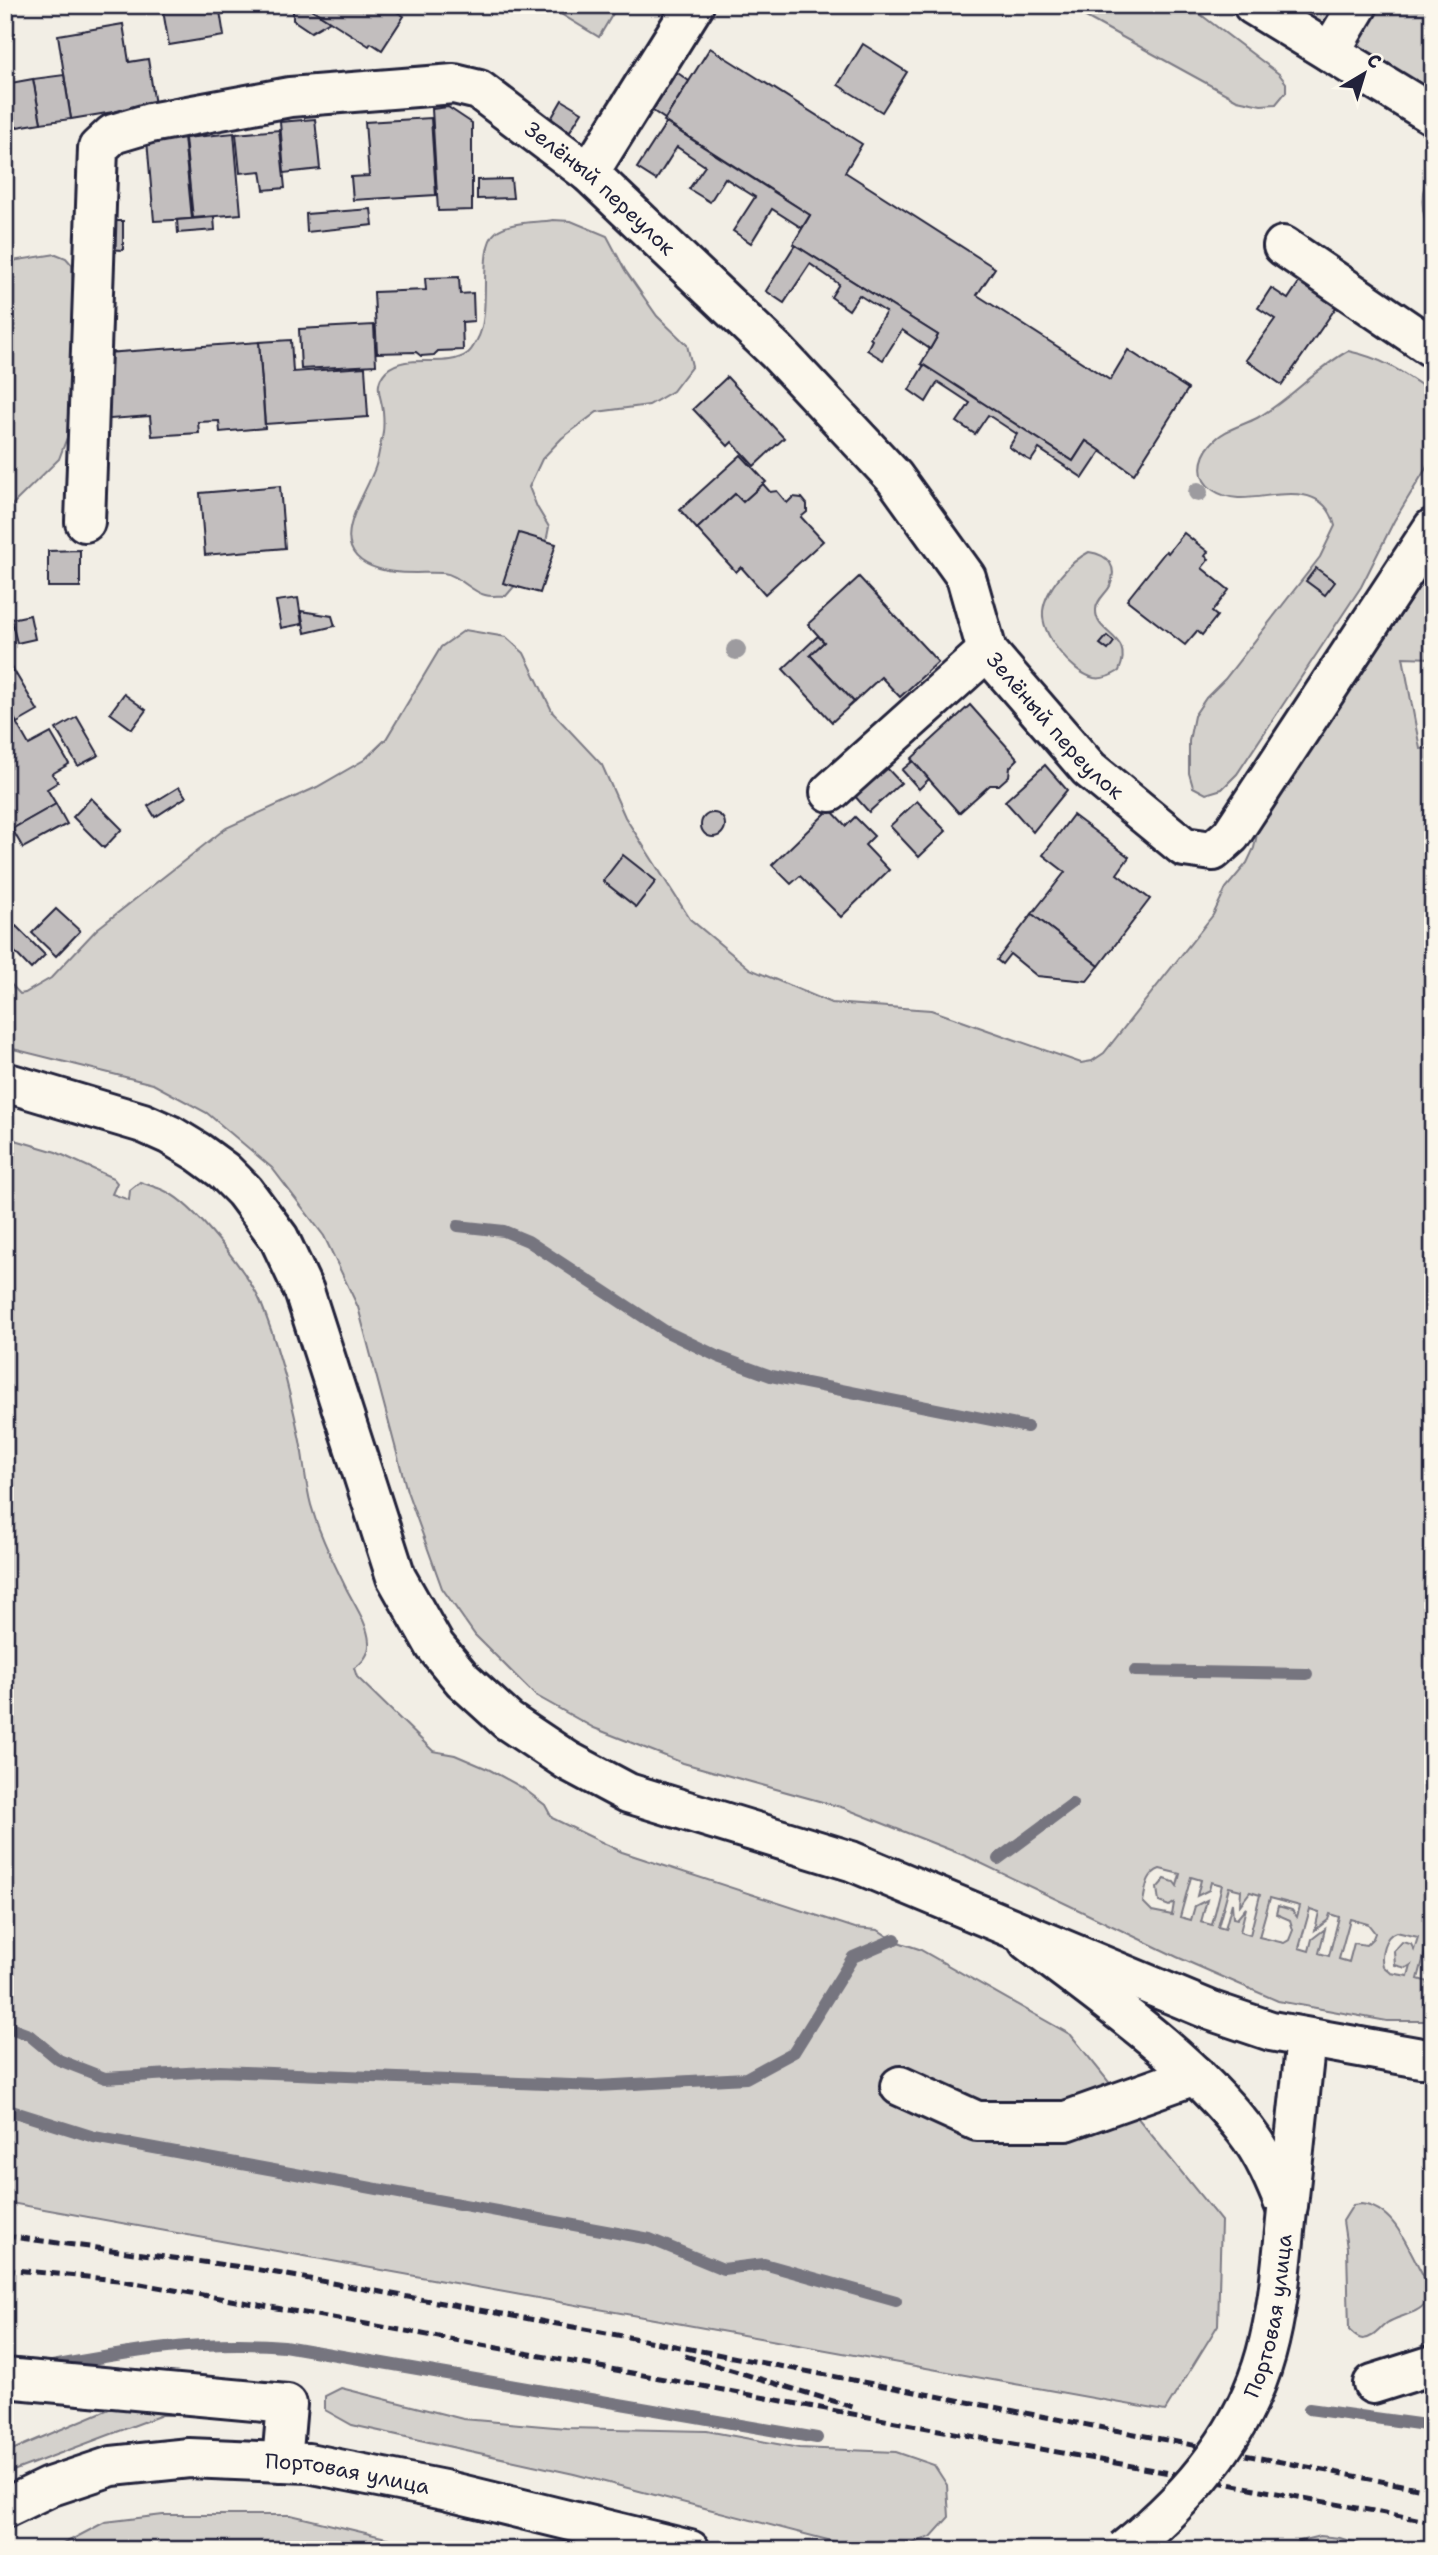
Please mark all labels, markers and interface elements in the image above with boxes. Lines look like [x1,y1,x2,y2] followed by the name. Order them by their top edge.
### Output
[1330,38,1400,108] north arrow
[1362,48,1386,74] text: С
[519,115,681,262] street label: Зелёный переулок
[980,646,1129,806] street label: Зелёный переулок
[1238,2233,1299,2402] street label: Портовая улица
[264,2447,432,2501] street label: Портовая улица

